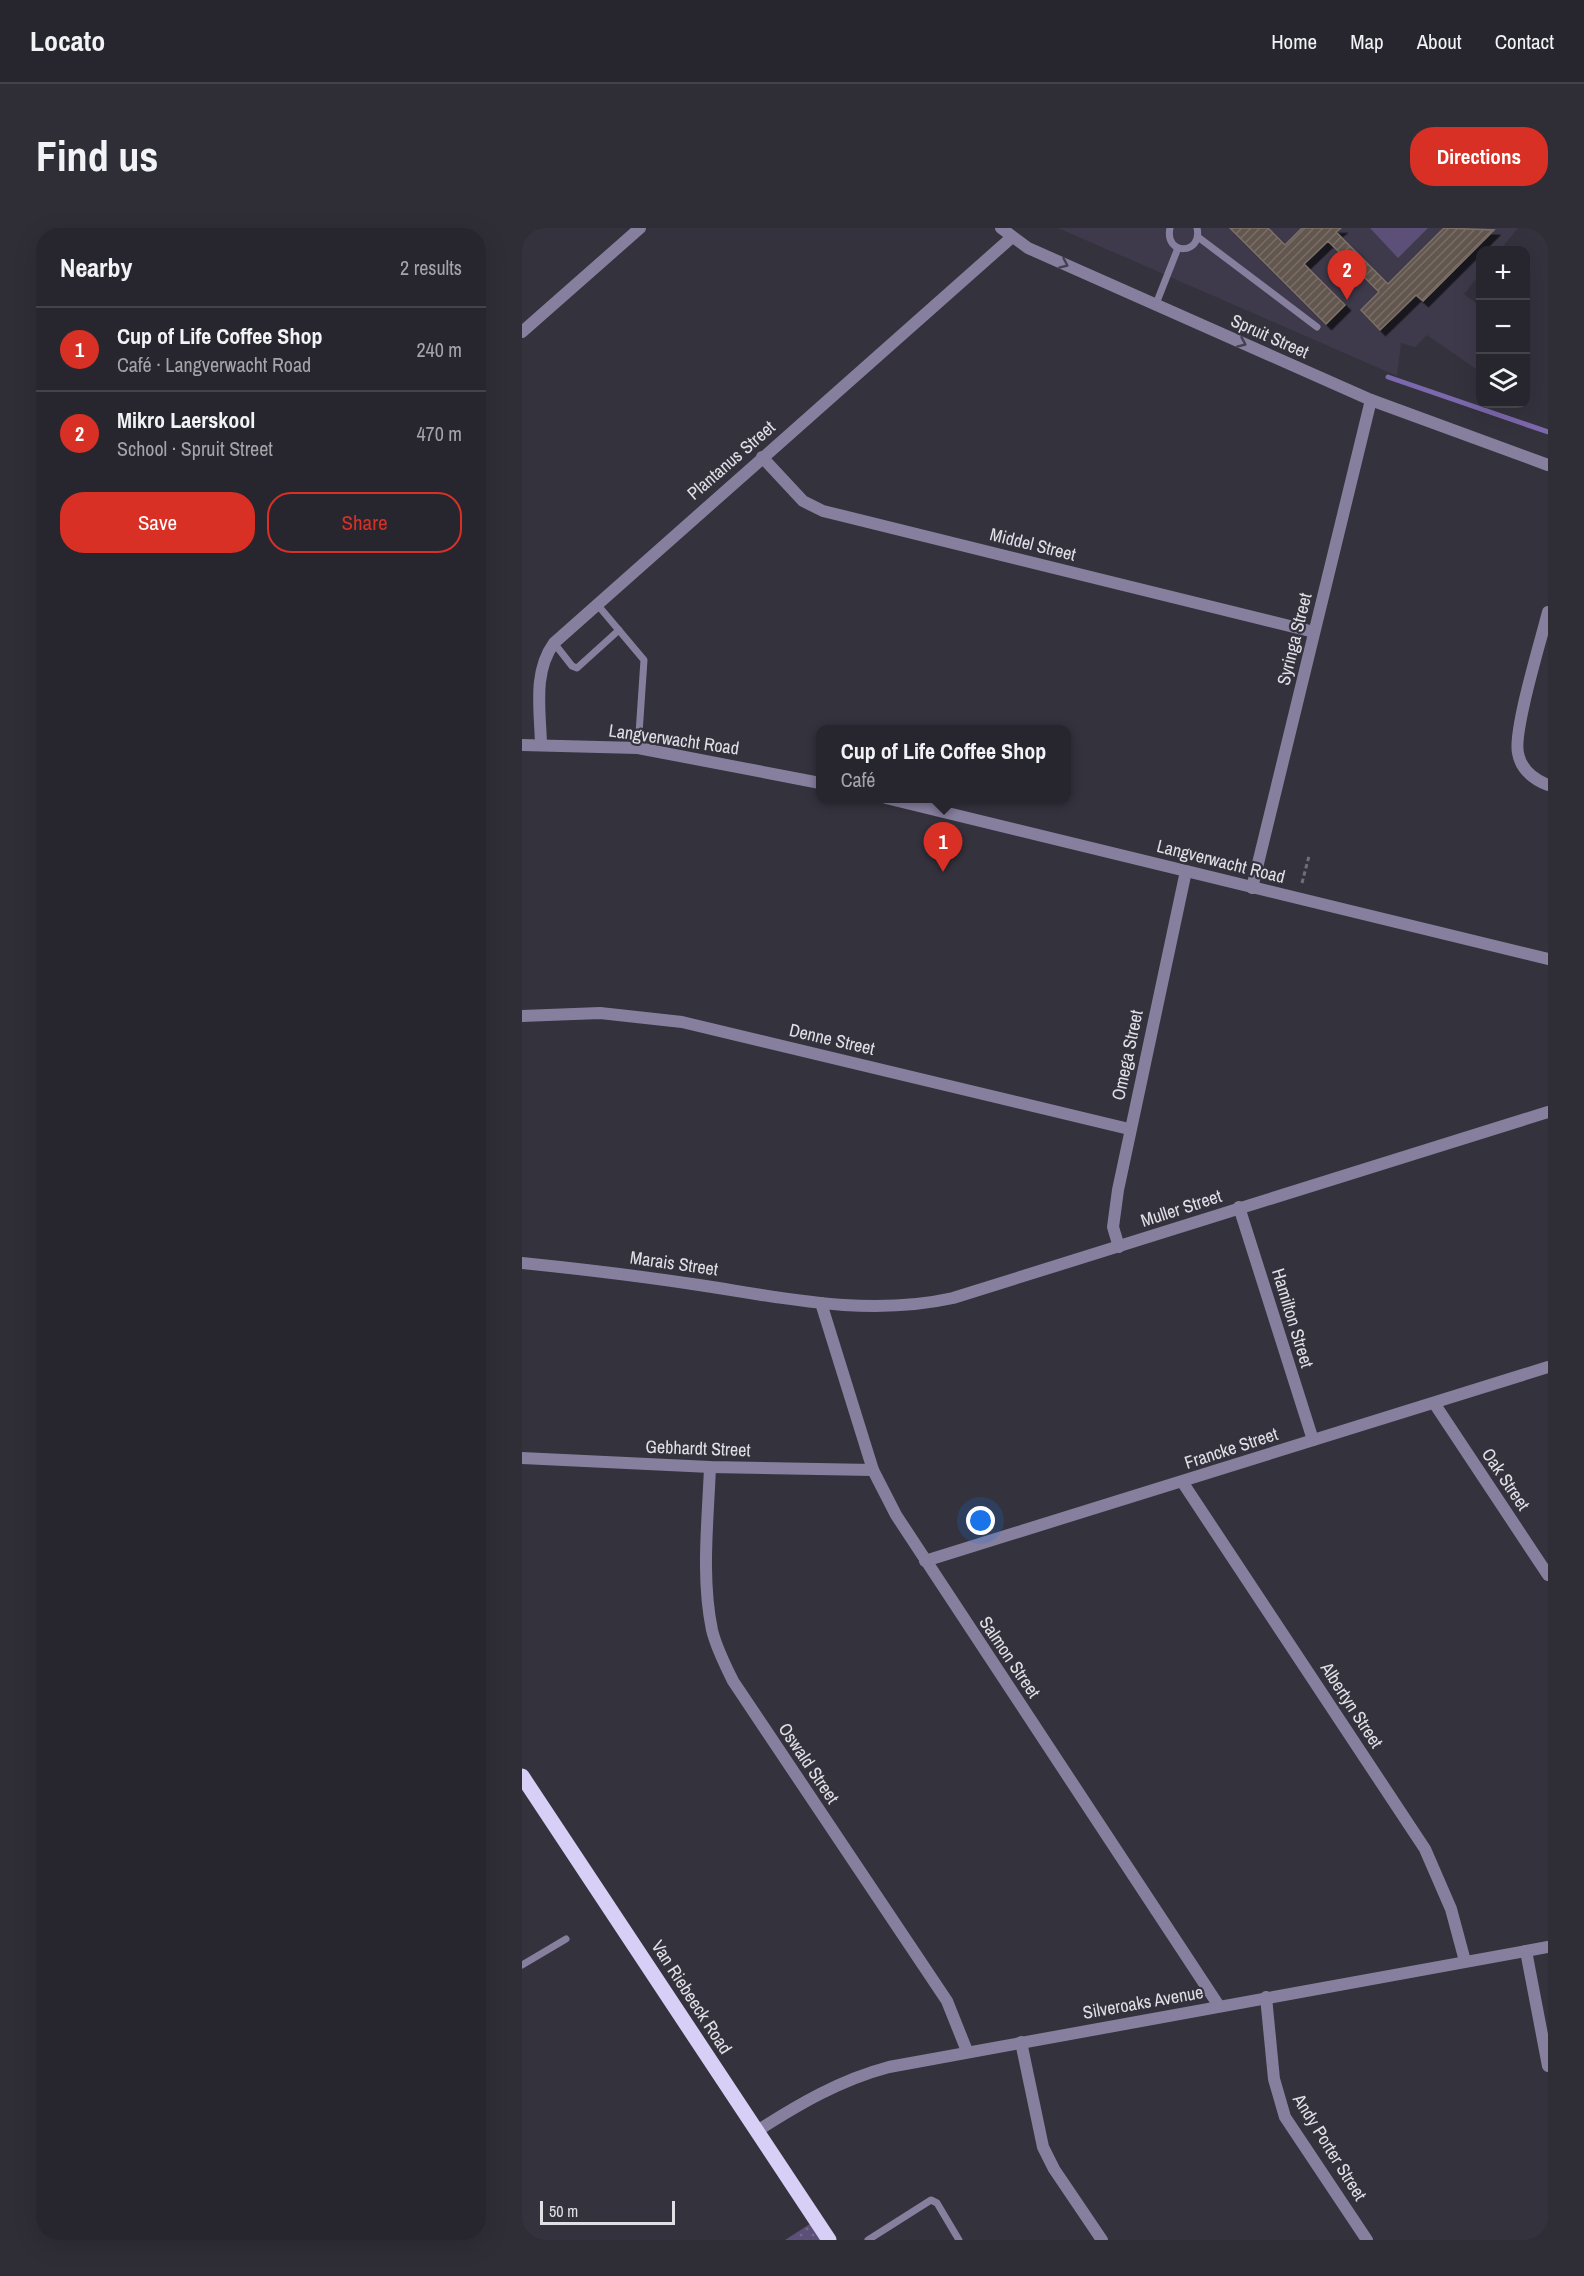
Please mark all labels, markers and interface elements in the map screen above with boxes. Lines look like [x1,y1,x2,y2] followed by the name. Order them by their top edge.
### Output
[30,22,105,60] text: Locato
[1271,27,1317,56] text: Home
[1350,27,1384,56] text: Map
[1417,27,1462,56] text: About
[1495,27,1554,56] text: Contact
[1410,127,1548,186] button: Directions
[36,128,158,184] text: Find us
[1476,246,1530,408] map controls
[1476,246,1530,300] button: +
[60,250,132,285] text: Nearby
[1328,250,1366,300] pin: 2
[400,254,462,281] text: 2 results
[1057,256,1068,268] one-way arrow
[1476,300,1530,354] button: −
[1227,308,1313,364] street label: Spruit Street
[117,321,322,351] text: Cup of Life Coffee Shop
[1235,335,1246,347] one-way arrow
[75,336,84,363] text: 1
[416,336,462,363] text: 240 m
[117,351,311,378] text: Café · Langverwacht Road
[1476,354,1530,408] button: layers
[117,405,255,435] text: Mikro Laerskool
[682,415,780,505] street label: Plantanus Street
[75,420,84,447] text: 2
[416,420,462,447] text: 470 m
[117,435,273,462] text: School · Spruit Street
[60,492,255,553] button: Save
[267,492,462,553] button: Share
[987,521,1079,567] street label: Middel Street
[1270,590,1318,688] street label: Syringa Street
[607,717,741,761] street label: Langverwacht Road
[816,725,1071,803] popup
[841,736,1046,766] text: Cup of Life Coffee Shop
[841,766,875,793] text: Café
[924,822,962,872] pin: 1
[1154,833,1288,889] street label: Langverwacht Road
[1105,1007,1149,1103] street label: Omega Street
[787,1017,877,1061] street label: Denne Street
[1137,1183,1225,1233] street label: Muller Street
[628,1244,720,1282] street label: Marais Street
[1266,1265,1320,1371] street label: Hamilton Street
[1181,1421,1281,1475] street label: Francke Street
[645,1434,751,1462] street label: Gebhardt Street
[1476,1443,1536,1515] street label: Oak Street
[966,1506,995,1535] your location
[973,1611,1047,1703] street label: Salmon Street
[1314,1656,1389,1753] street label: Albertyn Street
[773,1718,845,1808] street label: Oswald Street
[646,1935,738,2059] street label: Van Riebeeck Road
[1081,1979,1205,2025] street label: Silveroaks Avenue
[1287,2088,1373,2205] street label: Andy Porter Street
[540,2198,675,2226] scale bar
[549,2200,578,2222] text: 50 m

